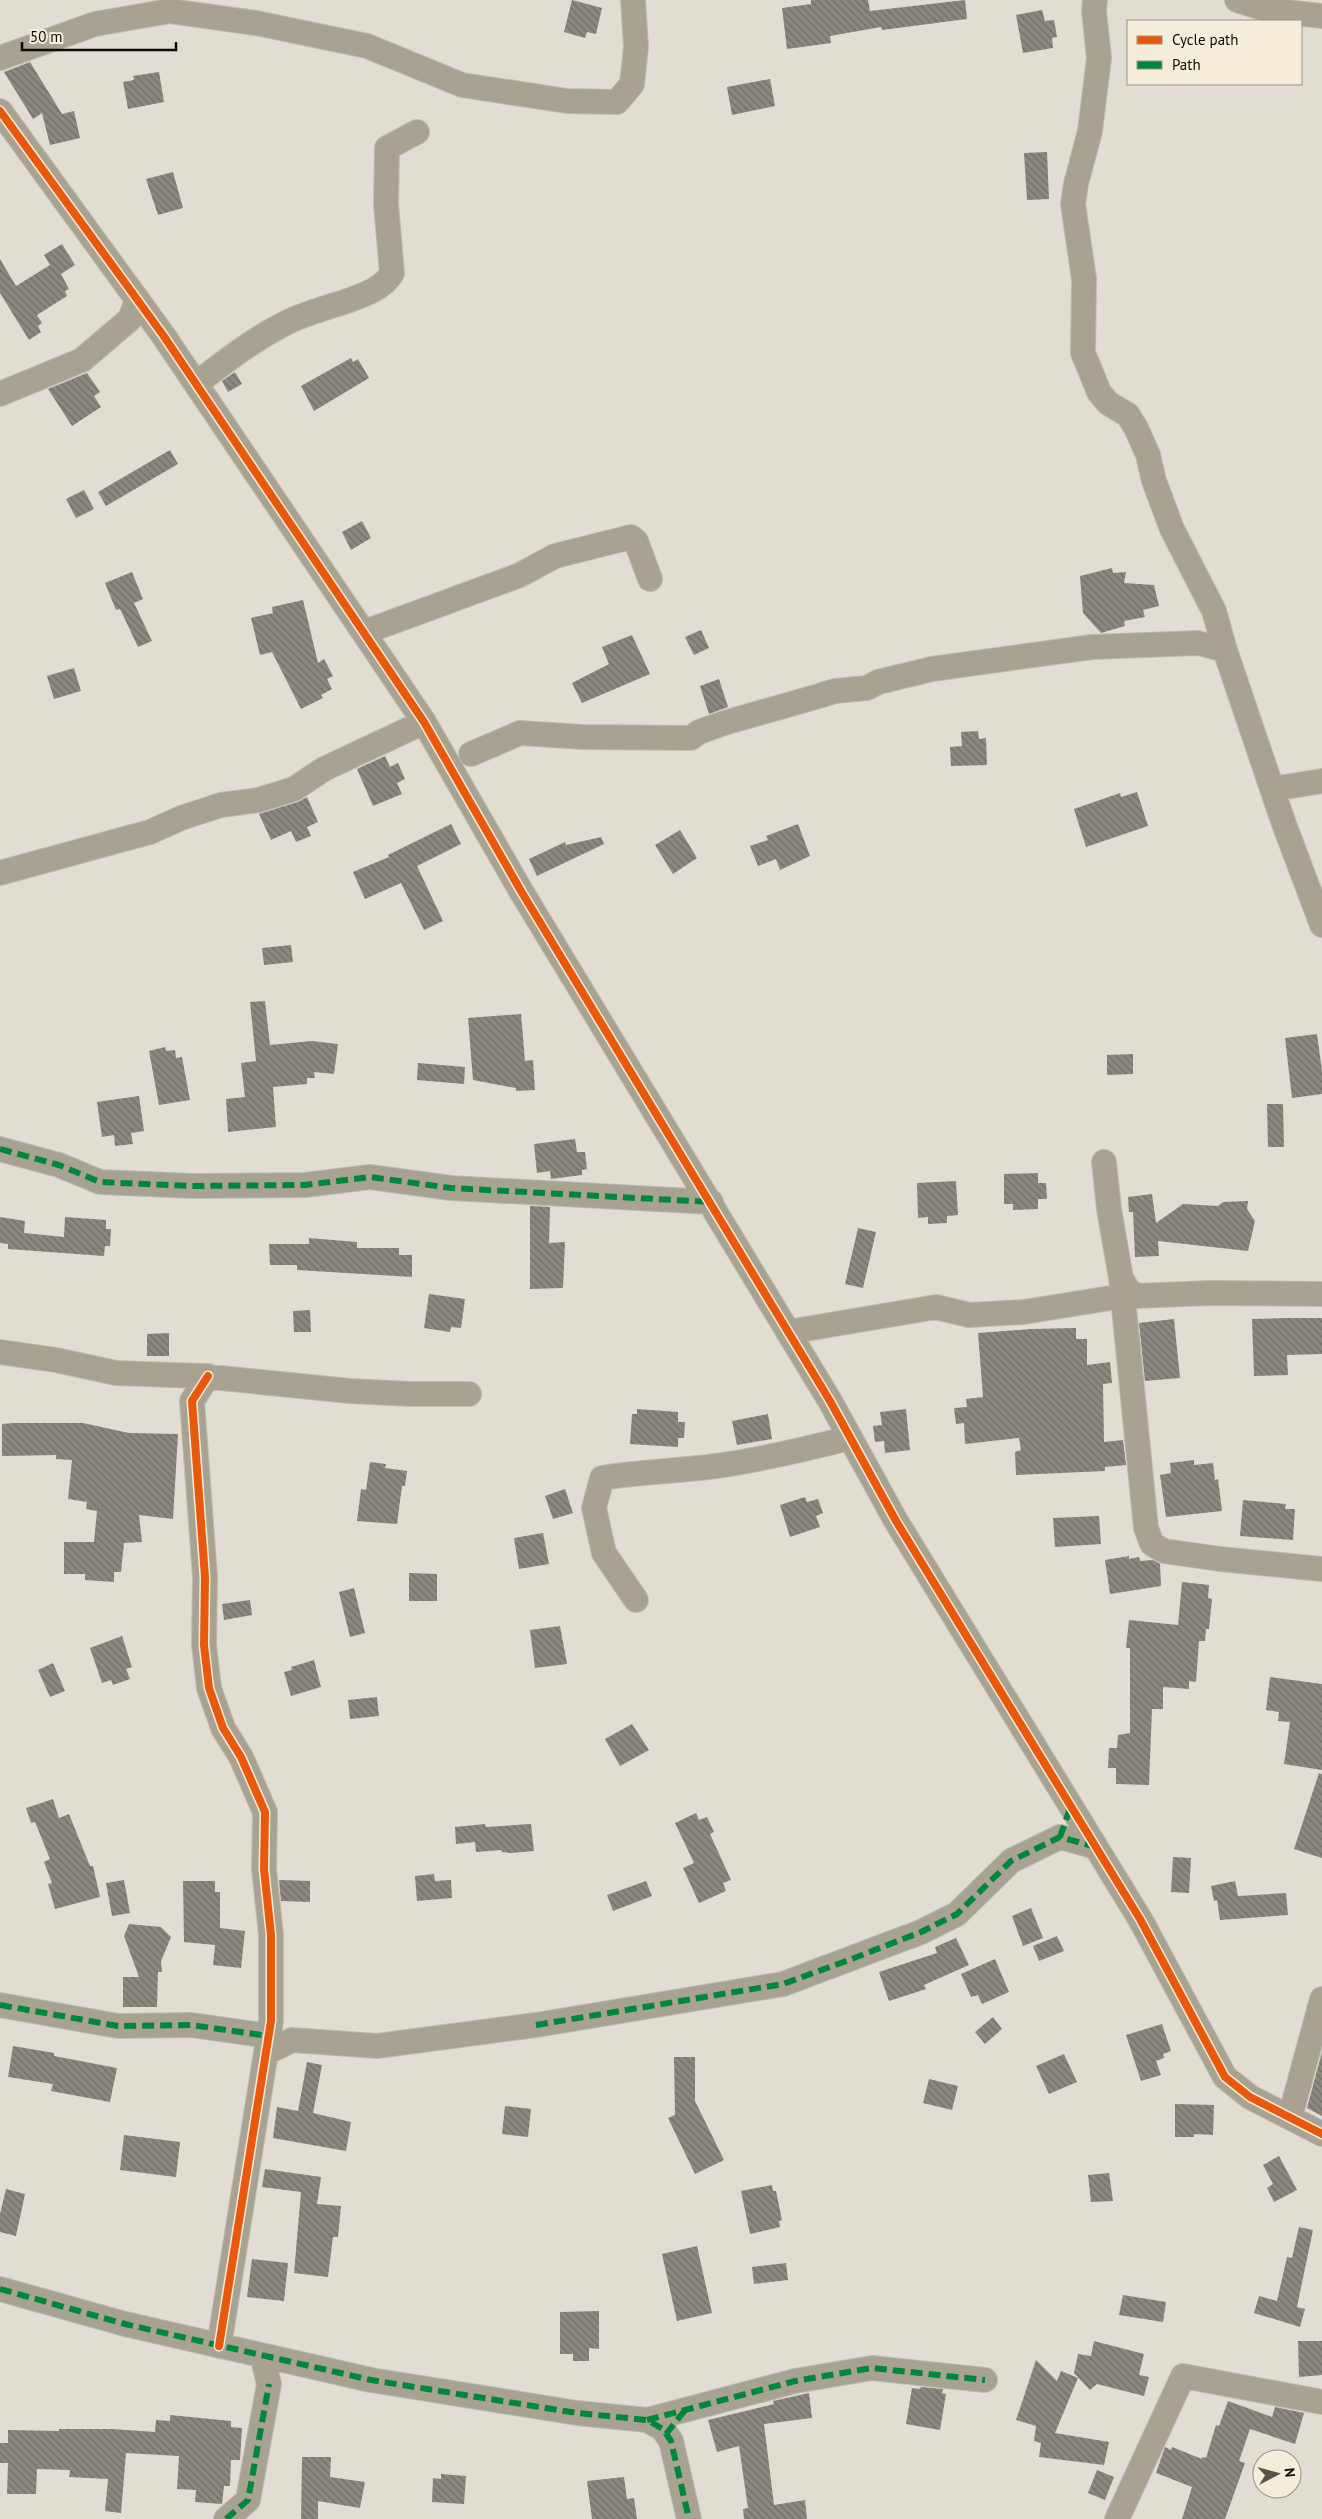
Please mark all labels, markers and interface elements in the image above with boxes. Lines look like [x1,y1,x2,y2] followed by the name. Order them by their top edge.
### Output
[22,20,176,52] scale bar
[1127,20,1302,85] legend
[30,27,63,46] text: 50 m
[1172,30,1238,49] text: Cycle path
[1172,55,1201,74] text: Path
[1252,2449,1302,2499] north arrow
[1280,2467,1299,2478] text: N

